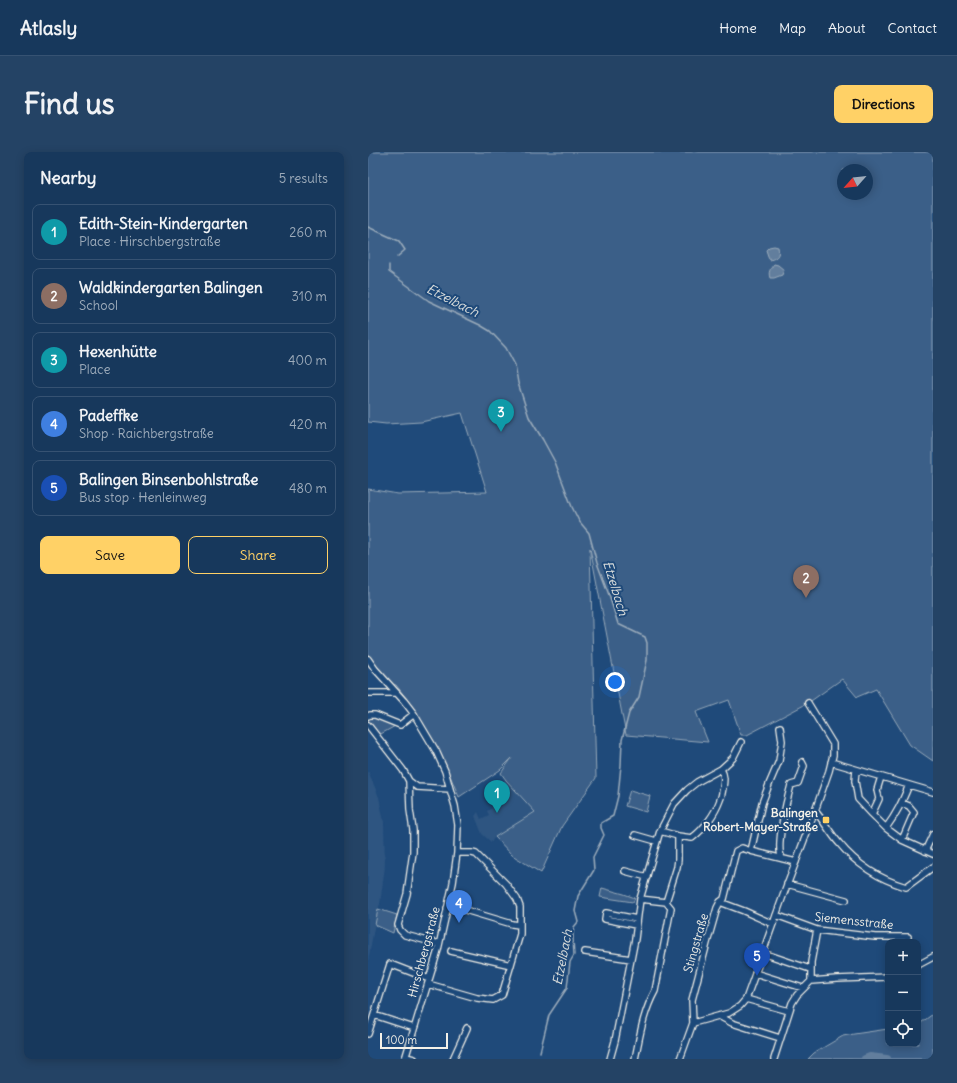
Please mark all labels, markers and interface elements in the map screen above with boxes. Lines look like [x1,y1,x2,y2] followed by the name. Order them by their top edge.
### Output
[20,16,77,40] text: Atlasly
[719,19,757,37] text: Home
[779,19,806,37] text: Map
[828,19,866,37] text: About
[888,19,937,37] text: Contact
[834,85,933,123] button: Directions
[24,86,115,122] text: Find us
[837,164,873,200] north arrow
[40,167,96,189] text: Nearby
[279,170,328,187] text: 5 results
[79,214,248,233] text: Edith-Stein-Kindergarten
[51,224,57,241] text: 1
[289,224,327,241] text: 260 m
[79,233,221,250] text: Place · Hirschbergstraße
[79,278,263,297] text: Waldkindergarten Balingen
[424,280,482,321] water label: Etzelbach
[50,288,58,305] text: 2
[292,288,327,305] text: 310 m
[79,297,118,314] text: School
[79,342,157,361] text: Hexenhütte
[50,352,58,369] text: 3
[288,352,327,369] text: 400 m
[79,361,110,378] text: Place
[488,399,514,432] pin: 3
[79,406,138,425] text: Padeffke
[50,416,58,433] text: 4
[289,416,327,433] text: 420 m
[79,425,214,442] text: Shop · Raichbergstraße
[79,470,258,489] text: Balingen Binsenbohlstraße
[50,480,58,497] text: 5
[289,480,327,497] text: 480 m
[79,489,207,506] text: Bus stop · Henleinweg
[40,536,180,574] button: Save
[188,536,328,574] button: Share
[599,559,632,618] water label: Etzelbach
[793,565,819,598] pin: 2
[605,672,625,692] your location
[484,780,510,813] pin: 1
[703,805,819,835] place label: Balingen Robert-Mayer-Straße
[821,815,831,825] marker: Balingen Robert-Mayer-Straße
[446,890,472,923] pin: 4
[404,905,443,999] street label: Hirschbergstraße
[814,909,894,932] street label: Siemensstraße
[680,911,711,974] street label: Stingstraße
[549,927,576,986] water label: Etzelbach
[885,939,921,1047] map controls
[885,939,921,975] button: +
[744,943,770,976] pin: 5
[885,975,921,1011] button: −
[885,1011,921,1047] button: locate
[380,1031,448,1050] scale bar
[386,1033,417,1047] text: 100 m

